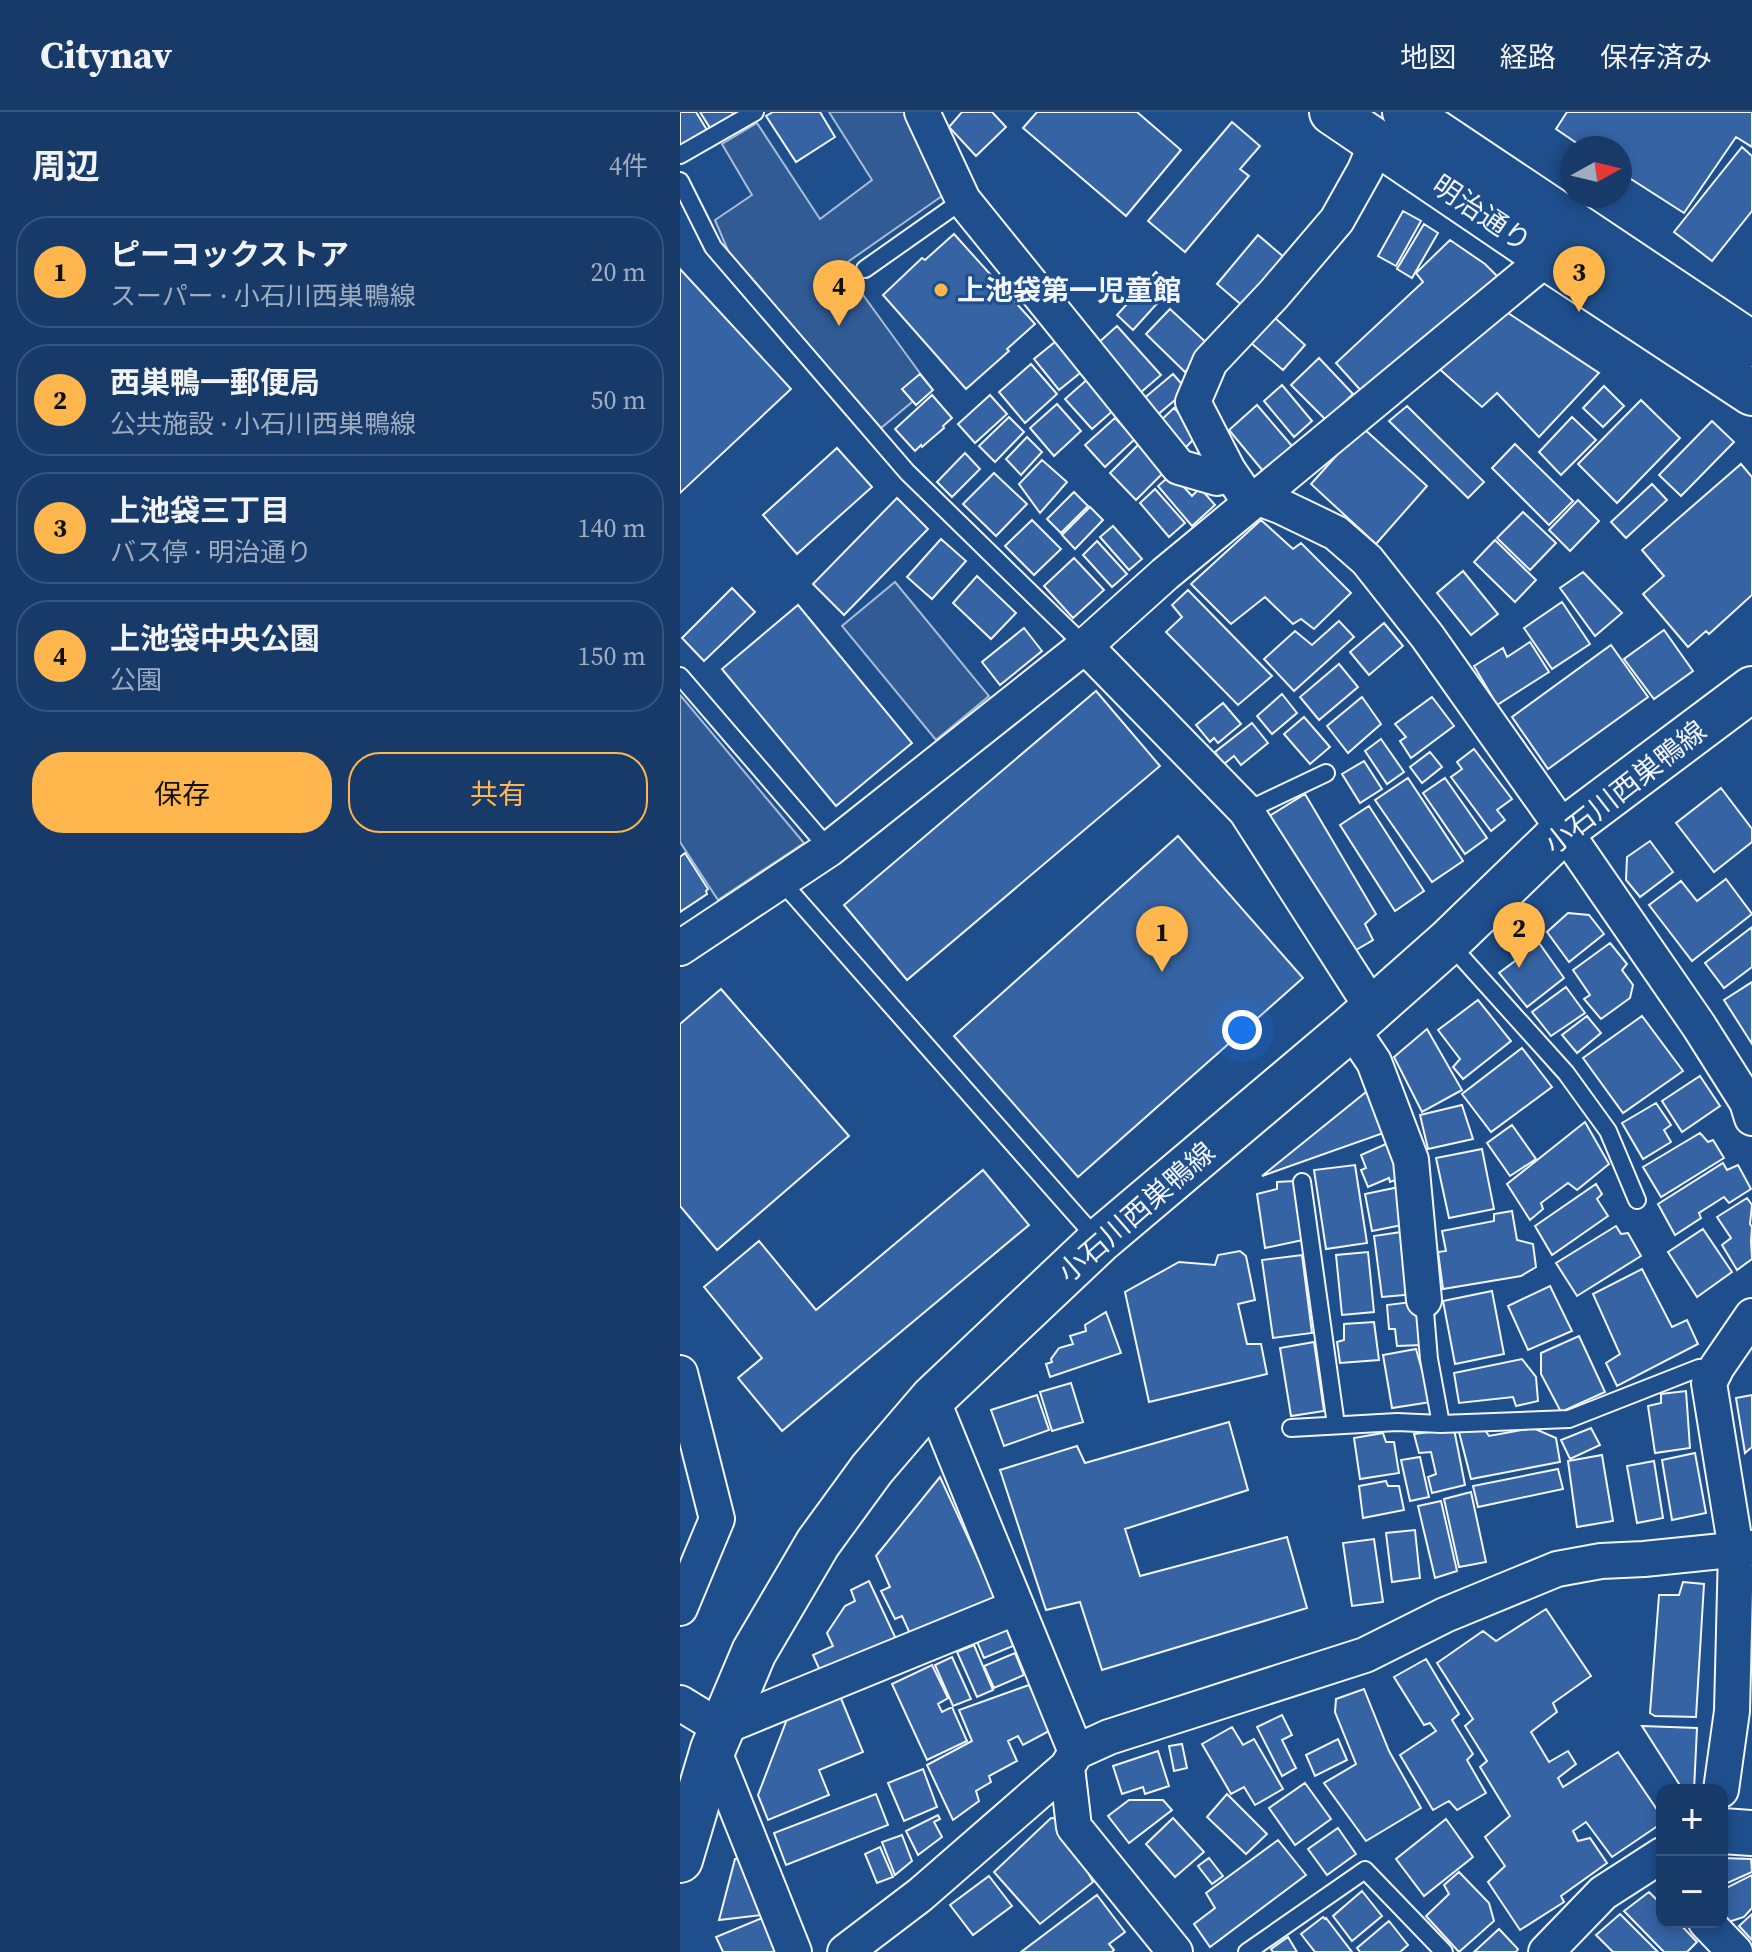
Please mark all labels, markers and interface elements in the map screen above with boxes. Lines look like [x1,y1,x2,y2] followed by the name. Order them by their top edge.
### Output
[40,29,172,81] text: Citynav
[1400,38,1456,76] text: 地図
[1500,38,1556,76] text: 経路
[1600,38,1712,76] text: 保存済み
[1560,136,1632,208] north arrow
[32,143,100,189] text: 周辺
[609,148,648,184] text: 4件
[1425,166,1539,260] street label: 明治通り
[110,234,349,275] text: ピーコックストア
[1553,246,1605,312] pin: 3
[53,254,67,290] text: 1
[591,254,646,290] text: 20 m
[813,260,865,326] pin: 4
[957,271,1181,309] place label: 上池袋第一児童館
[110,278,416,314] text: スーパー · 小石川西巣鴨線
[932,281,950,299] marker: 上池袋第一児童館
[110,362,320,403] text: 西巣鴨一郵便局
[53,382,67,418] text: 2
[591,382,646,418] text: 50 m
[110,406,416,442] text: 公共施設 · 小石川西巣鴨線
[110,490,290,531] text: 上池袋三丁目
[53,510,67,546] text: 3
[578,510,646,546] text: 140 m
[110,534,312,570] text: バス停 · 明治通り
[110,618,320,659] text: 上池袋中央公園
[53,638,67,674] text: 4
[578,638,646,674] text: 150 m
[110,662,162,698] text: 公園
[1536,712,1714,862] street label: 小石川西巣鴨線
[32,752,332,833] button: 保存
[348,752,648,833] button: 共有
[1493,902,1545,968] pin: 2
[1136,906,1188,972] pin: 1
[1222,1010,1262,1050] your location
[1050,1133,1222,1291] street label: 小石川西巣鴨線
[1656,1784,1728,1928] map controls
[1656,1784,1728,1856] button: +
[1656,1856,1728,1928] button: −

